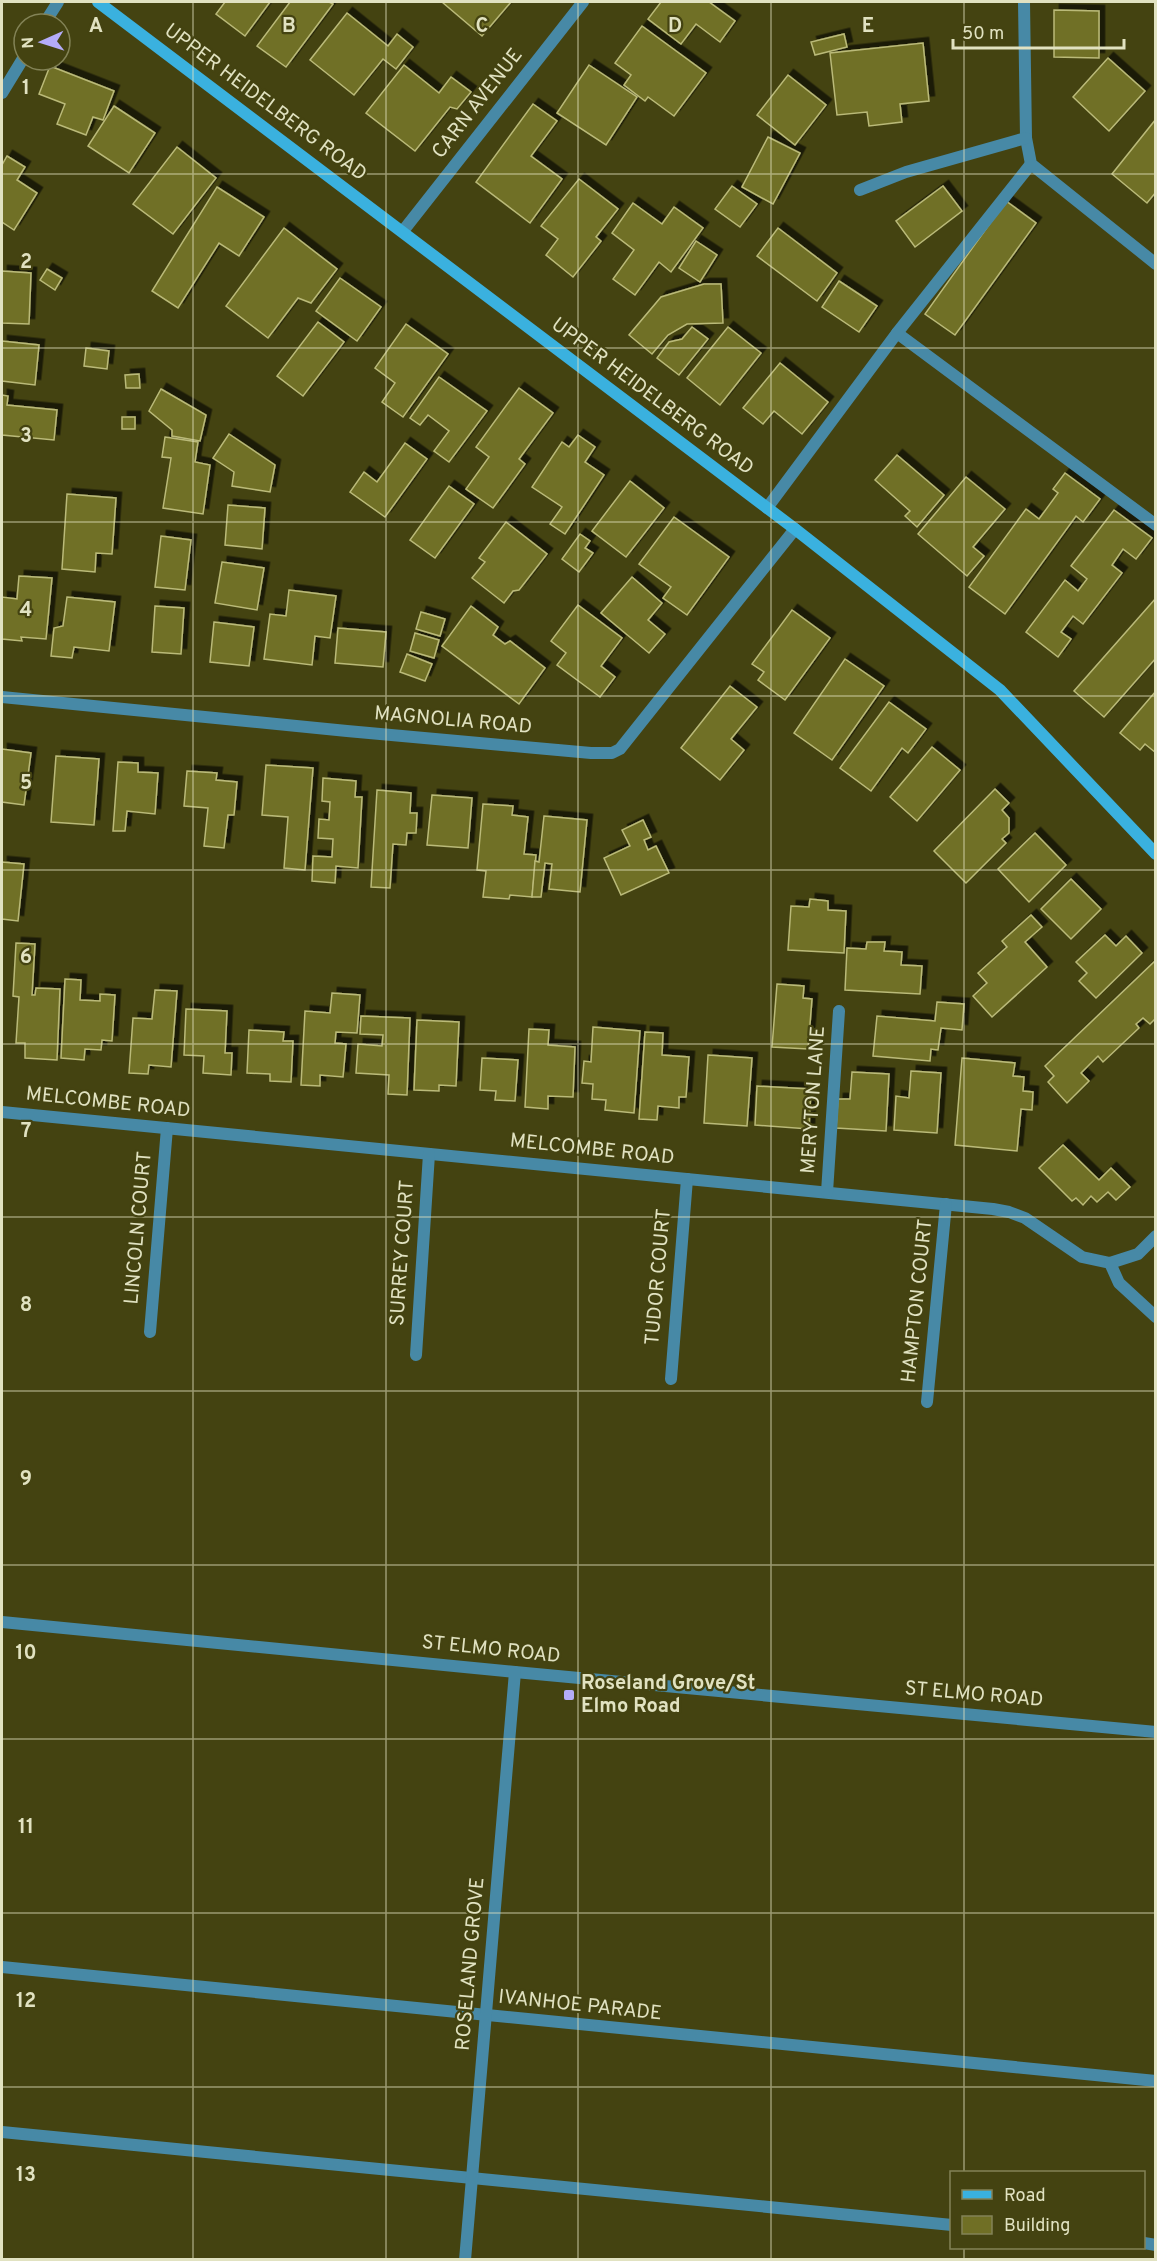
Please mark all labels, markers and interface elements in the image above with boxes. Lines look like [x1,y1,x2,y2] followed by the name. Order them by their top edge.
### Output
[12,12,72,72] north arrow
[953,12,1124,50] scale bar
[89,14,103,40] text: A
[476,14,488,40] text: C
[668,14,682,40] text: D
[862,14,874,40] text: E
[159,19,371,187] street label: UPPER HEIDELBERG ROAD
[962,23,1004,46] text: 50 m
[19,36,39,49] text: N
[427,43,529,165] street label: CARN AVENUE
[22,76,30,102] text: 1
[20,250,32,276] text: 2
[546,312,758,482] street label: UPPER HEIDELBERG ROAD
[20,424,32,450] text: 3
[20,598,32,624] text: 4
[373,701,533,741] street label: MAGNOLIA ROAD
[20,771,32,797] text: 5
[20,945,32,971] text: 6
[796,1025,832,1175] street label: MERYTON LANE
[24,1081,192,1125] street label: MELCOMBE ROAD
[21,1119,31,1145] text: 7
[508,1128,676,1172] street label: MELCOMBE ROAD
[119,1150,159,1306] street label: LINCOLN COURT
[385,1179,421,1327] street label: SURREY COURT
[640,1208,678,1346] street label: TUDOR COURT
[896,1218,940,1384] street label: HAMPTON COURT
[20,1293,32,1319] text: 8
[20,1467,32,1493] text: 9
[420,1630,562,1670] street label: ST ELMO ROAD
[15,1641,37,1667] text: 10
[581,1671,756,1720] place label: Roseland Grove/St Elmo Road
[903,1676,1045,1714] street label: ST ELMO ROAD
[562,1688,576,1702] marker: Roseland Grove/St Elmo Road
[18,1815,34,1841] text: 11
[450,1876,492,2052] street label: ROSELAND GROVE
[497,1984,663,2028] street label: IVANHOE PARADE
[16,1989,36,2015] text: 12
[16,2163,36,2189] text: 13
[950,2171,1145,2249] legend
[1004,2185,1046,2208] text: Road
[1004,2215,1070,2238] text: Building

